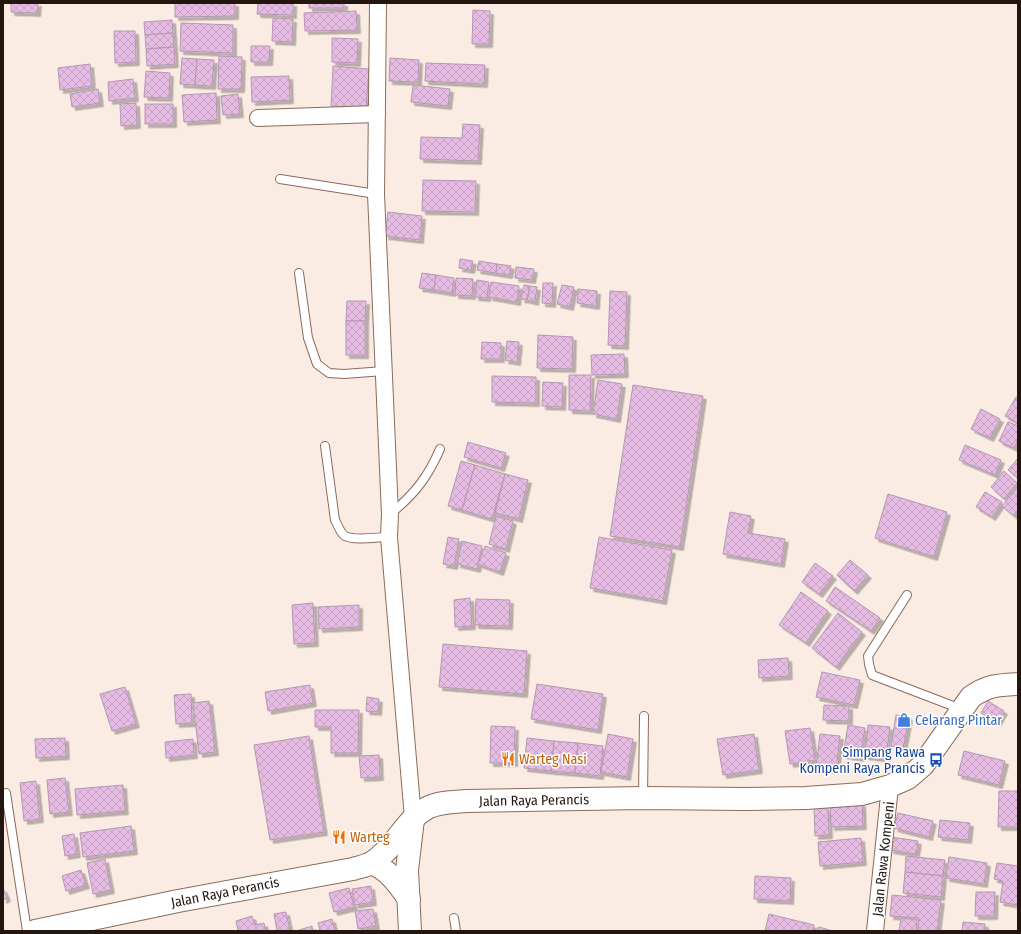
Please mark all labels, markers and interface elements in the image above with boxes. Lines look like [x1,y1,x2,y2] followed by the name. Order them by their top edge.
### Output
[896,712,912,728] shop icon: Celarang Pintar
[915,712,1002,729] place label: Celarang Pintar
[800,744,925,777] place label: Simpang Rawa Kompeni Raya Prancis
[500,751,516,767] restaurant icon: Warteg Nasi
[519,751,587,768] place label: Warteg Nasi
[928,752,944,768] bus stop icon: Simpang Rawa Kompeni Raya Prancis
[479,791,589,810] street label: Jalan Raya Perancis
[869,801,898,917] street label: Jalan Rawa Kompeni
[331,829,347,845] restaurant icon: Warteg
[350,829,390,846] place label: Warteg
[169,874,281,911] street label: Jalan Raya Perancis

